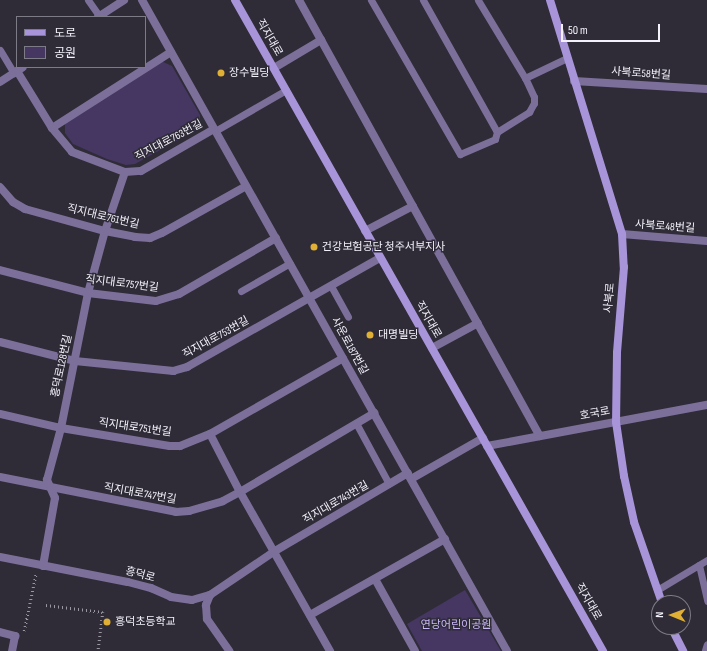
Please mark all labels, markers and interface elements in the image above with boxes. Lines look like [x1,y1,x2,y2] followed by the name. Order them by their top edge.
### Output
[16,16,146,68] legend
[563,16,662,42] scale bar
[253,17,285,59] street label: 직지대로
[568,23,588,38] text: 50 m
[54,26,76,41] text: 도로
[54,46,76,61] text: 공원
[611,65,671,83] street label: 사북로58번길
[229,66,269,80] place label: 장수빌딩
[216,68,226,78] marker: 장수빌딩
[133,118,205,164] street label: 직지대로763번길
[66,202,140,232] street label: 직지대로761번길
[635,218,695,236] street label: 사북로48번길
[322,240,445,254] place label: 건강보험공단 청주서부지사
[309,242,319,252] marker: 건강보험공단 청주서부지사
[85,273,159,295] street label: 직지대로757번길
[602,282,618,314] street label: 사북로
[412,299,444,341] street label: 직지대로
[180,314,252,362] street label: 직지대로753번길
[328,315,370,377] street label: 사운로187번길
[378,328,418,342] place label: 대명빌딩
[365,330,375,340] marker: 대명빌딩
[49,333,75,399] street label: 흥덕로128번길
[579,405,611,423] street label: 호국로
[98,416,172,440] street label: 직지대로751번길
[301,479,371,527] street label: 직지대로743번길
[103,481,177,507] street label: 직지대로747번길
[124,565,156,585] street label: 흥덕로
[572,581,604,623] street label: 직지대로
[651,595,691,635] north arrow
[653,612,666,618] text: N
[115,615,176,629] place label: 흥덕초등학교
[102,617,112,627] marker: 흥덕초등학교
[421,618,491,632] park label: 연당어린이공원

